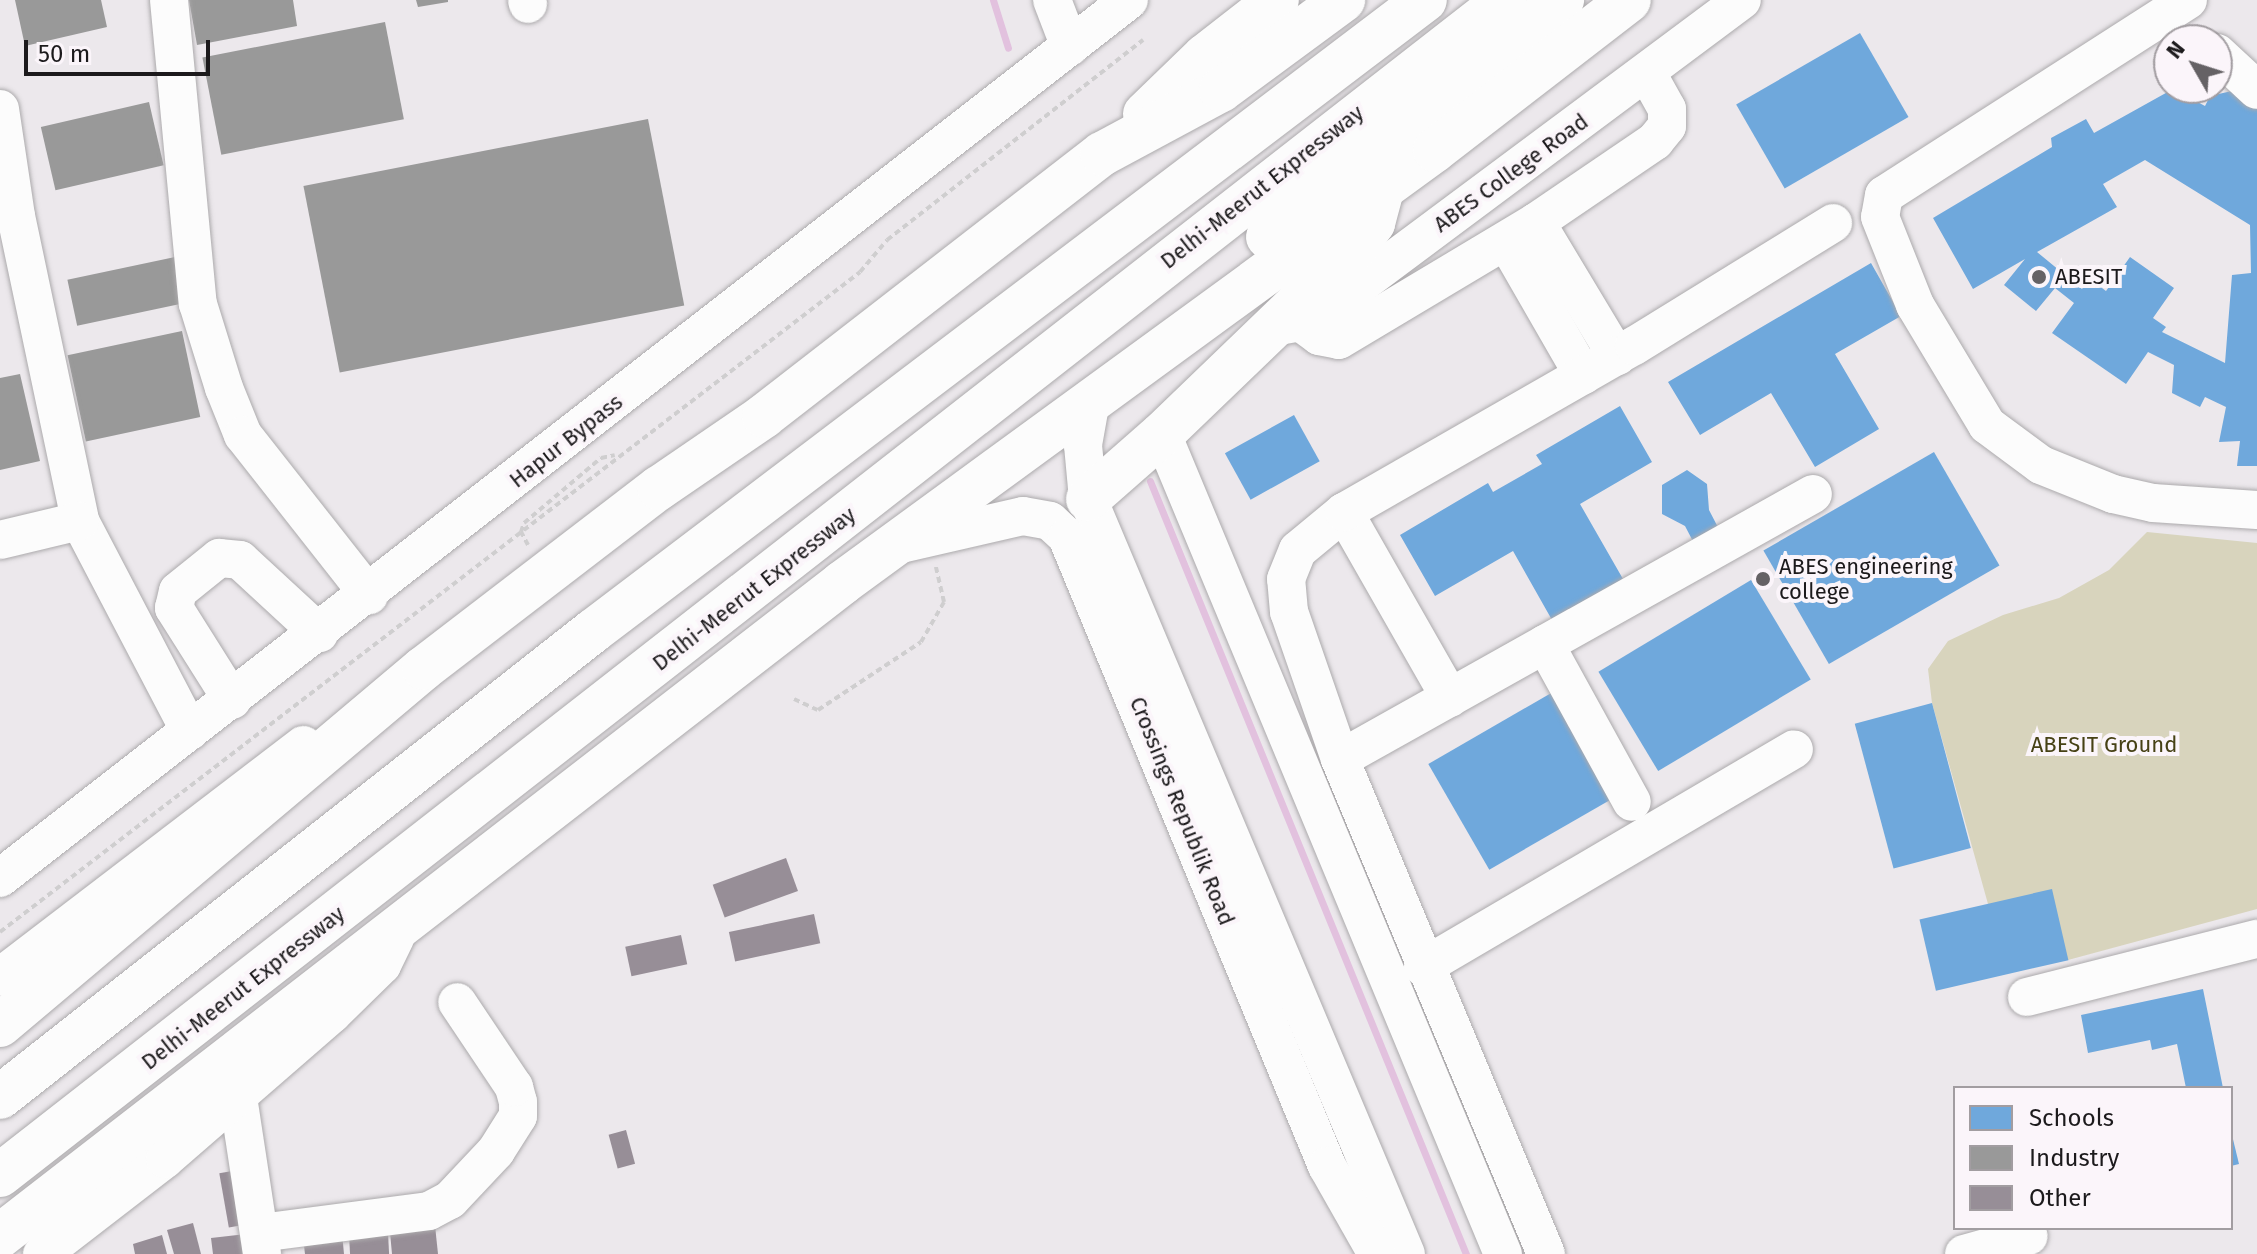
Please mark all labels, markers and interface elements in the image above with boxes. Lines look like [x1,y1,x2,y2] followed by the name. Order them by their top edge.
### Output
[28,24,214,74] scale bar
[2153,24,2233,104] north arrow
[2160,36,2191,64] text: N
[38,40,90,68] text: 50 m
[1155,100,1369,274] street label: Delhi-Meerut Expressway
[1429,108,1593,238] street label: ABES College Road
[2055,264,2122,290] place label: ABESIT
[2030,268,2048,286] marker: ABESIT
[504,389,628,493] street label: Hapur Bypass
[647,502,861,676] street label: Delhi-Meerut Expressway
[1779,553,1953,604] place label: ABES engineering college
[1754,570,1772,588] marker: ABES engineering college
[1124,693,1240,929] street label: Crossings Republik Road
[2031,732,2177,758] park label: ABESIT Ground
[136,901,350,1075] street label: Delhi-Meerut Expressway
[1953,1086,2233,1230] legend
[2029,1104,2114,1132] text: Schools
[2029,1144,2119,1172] text: Industry
[2029,1184,2091,1212] text: Other

